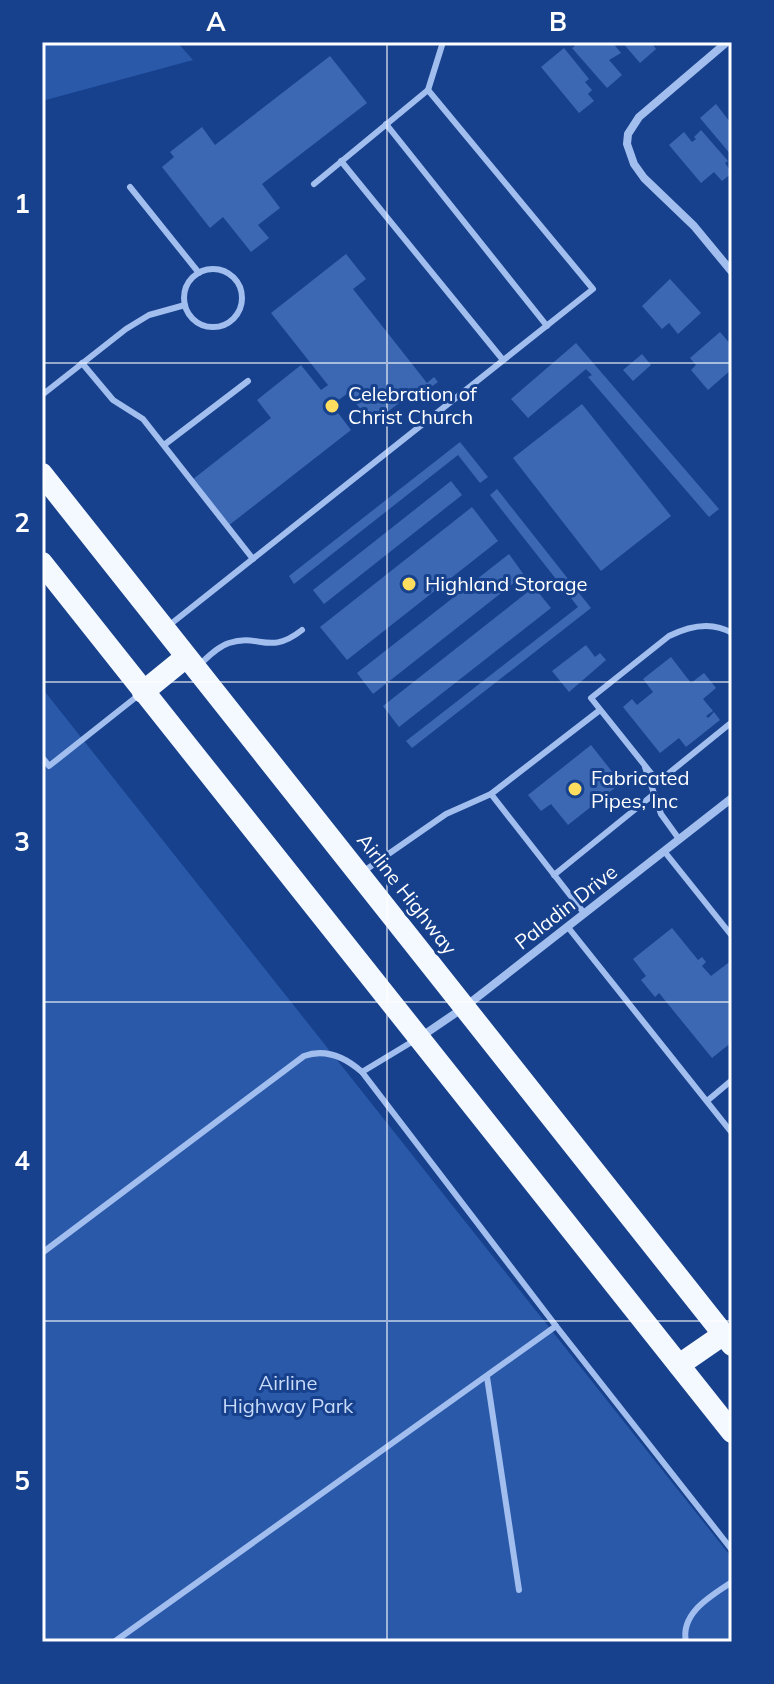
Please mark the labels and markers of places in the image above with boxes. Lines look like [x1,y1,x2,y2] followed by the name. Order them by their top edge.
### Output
[348,381,477,429] place label: Celebration of Christ Church
[323,397,341,415] marker: Celebration of Christ Church
[425,571,587,596] place label: Highland Storage
[400,575,418,593] marker: Highland Storage
[591,765,689,813] place label: Fabricated Pipes, Inc
[566,780,584,798] marker: Fabricated Pipes, Inc

